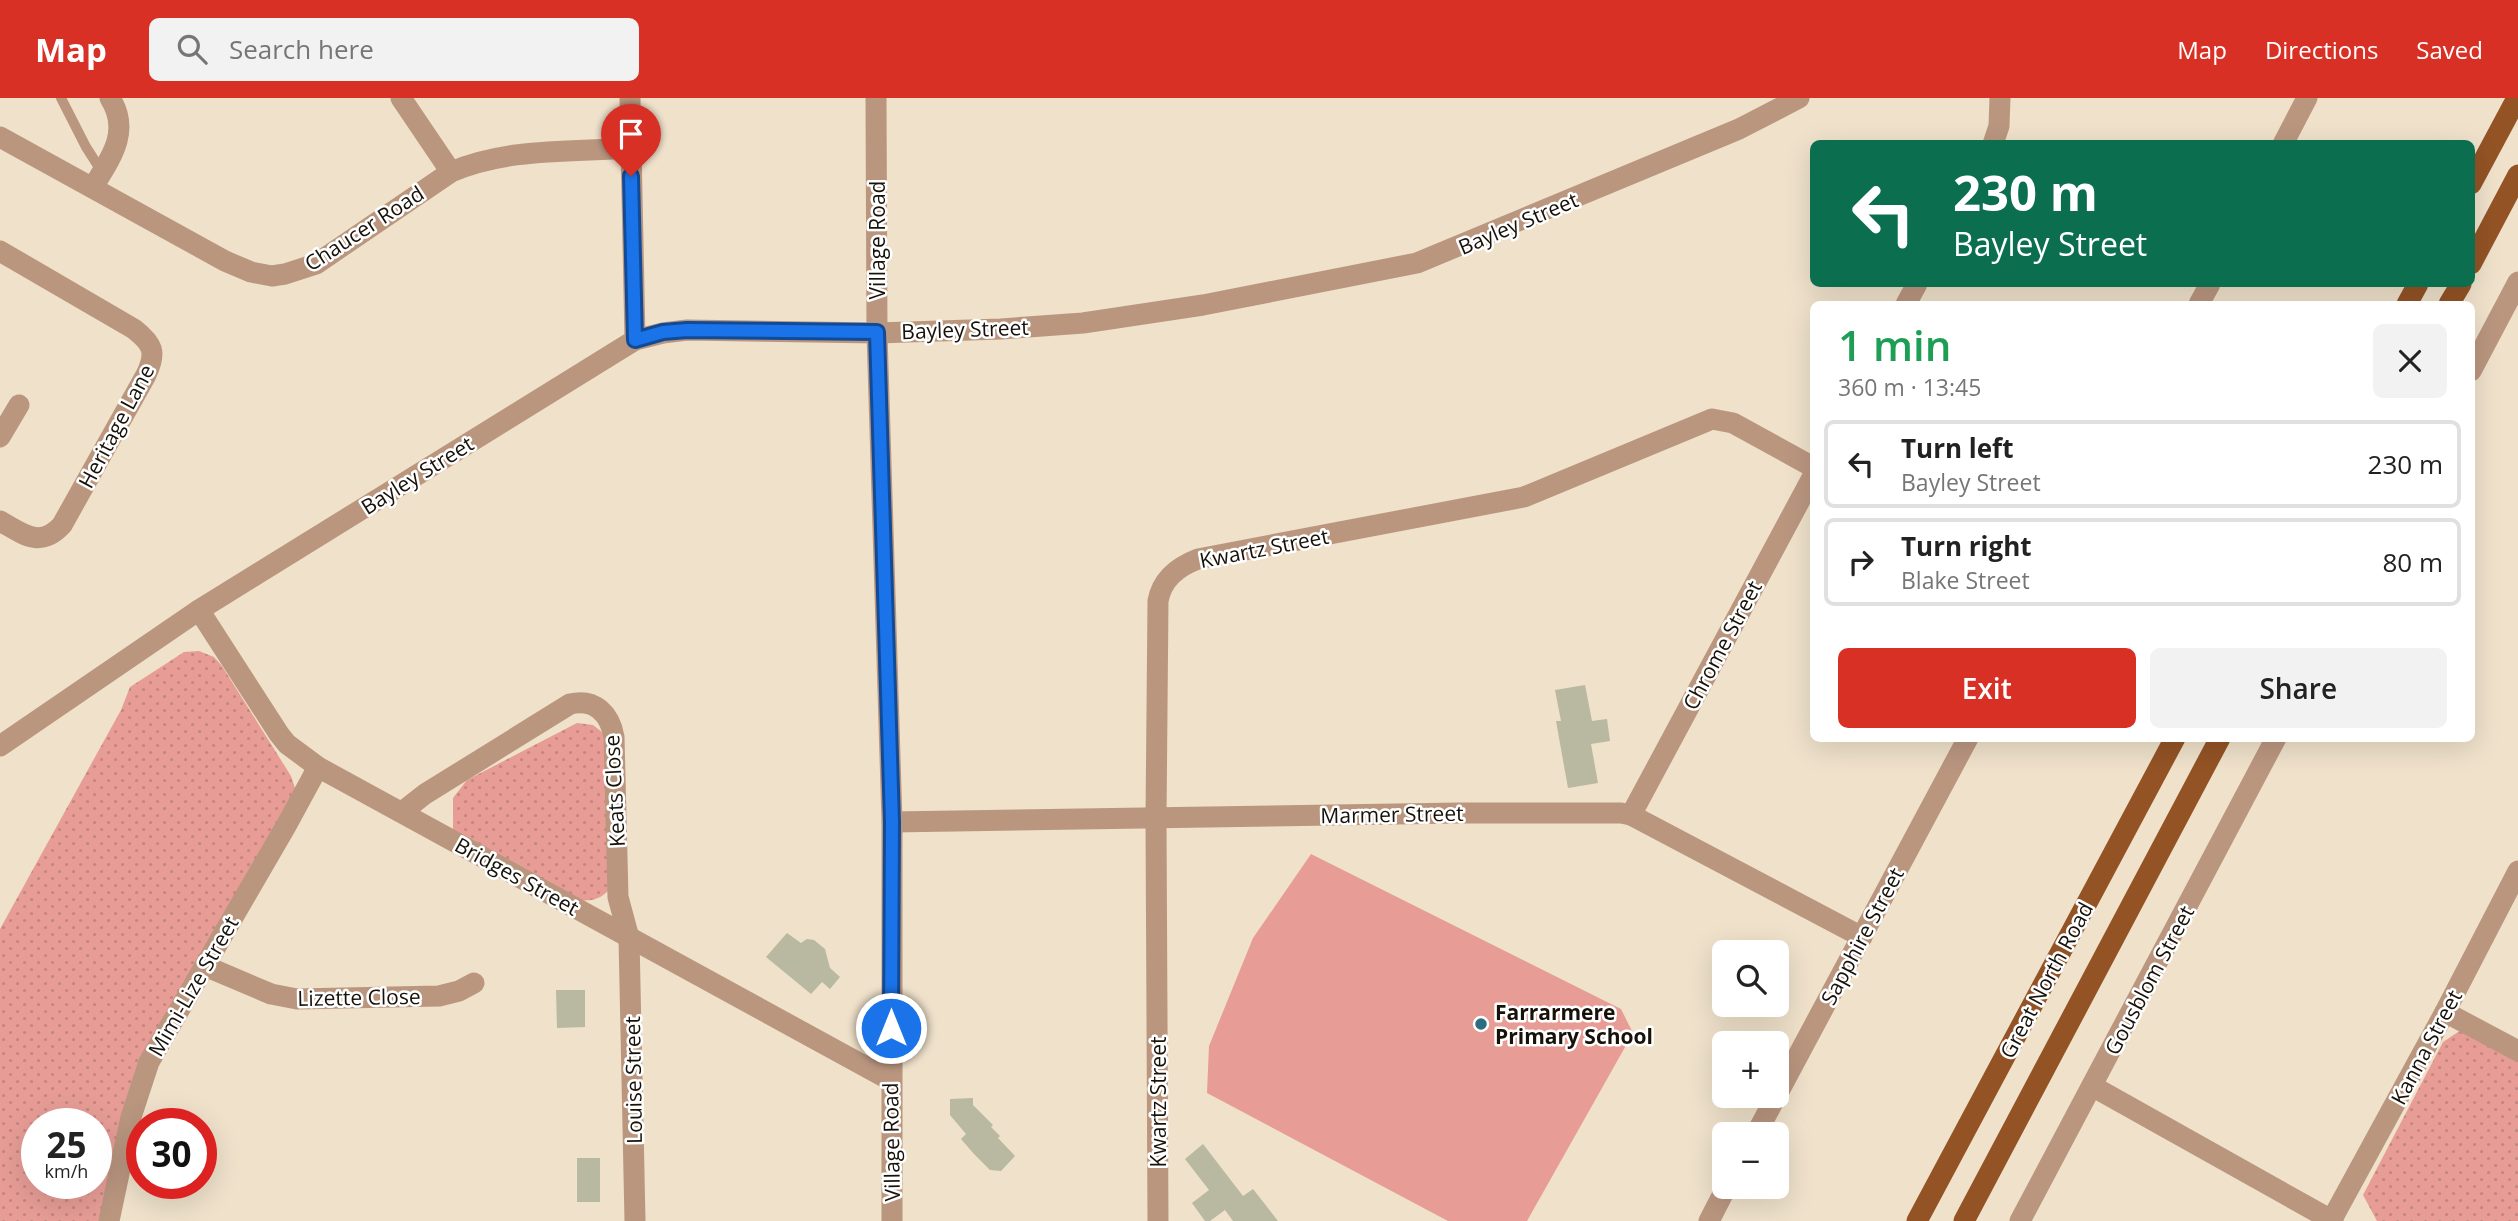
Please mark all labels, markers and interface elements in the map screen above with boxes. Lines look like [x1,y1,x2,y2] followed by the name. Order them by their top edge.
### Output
[149,18,639,81] search box
[35,27,107,72] text: Map
[173,30,211,68] icon: search
[229,31,374,67] text: Search here
[2177,33,2227,66] text: Map
[2265,33,2378,66] text: Directions
[2416,33,2483,66] text: Saved
[601,104,661,176] pin
[612,115,650,153] icon: arrive
[1953,159,2098,225] text: 230 m
[1838,168,1929,259] icon: left
[299,179,429,277] street label: Chaucer Road
[863,181,891,299] street label: Village Road
[1454,185,1582,261] street label: Bayley Street
[1953,222,2147,265] text: Bayley Street
[901,313,1029,345] street label: Bayley Street
[1838,316,1951,373] text: 1 min
[2373,324,2447,398] button: close
[72,359,160,493] street label: Heritage Lane
[1838,371,1981,403] text: 360 m · 13:45
[356,429,478,521] street label: Bayley Street
[1901,430,2013,466] text: Turn left
[1842,445,1880,483] icon: left
[2368,446,2443,482] text: 230 m
[1901,466,2041,498] text: Bayley Street
[1197,522,1331,574] street label: Kwartz Street
[1901,528,2032,564] text: Turn right
[1842,543,1880,581] icon: right
[2382,544,2443,580] text: 80 m
[1901,564,2030,596] text: Blake Street
[1676,575,1768,715] street label: Chrome Street
[1838,648,2136,728] button: Exit
[2150,648,2447,728] button: Share
[597,734,631,848] street label: Keats Close
[1320,799,1464,829] street label: Marmer Street
[450,830,584,922] street label: Bridges Street
[1814,863,1910,1009] street label: Sapphire Street
[1993,897,2099,1063] street label: Great North Road
[2098,901,2200,1059] street label: Gousblom Street
[141,911,245,1061] street label: Mimi-Lize Street
[1712,940,1789,1199] map controls
[1712,940,1789,1017] button: search
[297,982,421,1012] street label: Lizette Close
[2384,985,2468,1109] street label: Kanna Street
[854,991,928,1065] position arrow
[1495,998,1653,1050] place label: Farrarmere Primary School
[618,1016,648,1144] street label: Louise Street
[1473,1016,1489,1032] marker: Farrarmere Primary School
[1712,1031,1789,1108] button: +
[1144,1037,1172,1167] street label: Kwartz Street
[876,1082,906,1202] street label: Village Road
[126,1108,217,1199] speed limit sign: 30
[46,1121,87,1168] text: 25
[1712,1122,1789,1199] button: −
[45,1159,88,1183] text: km/h

